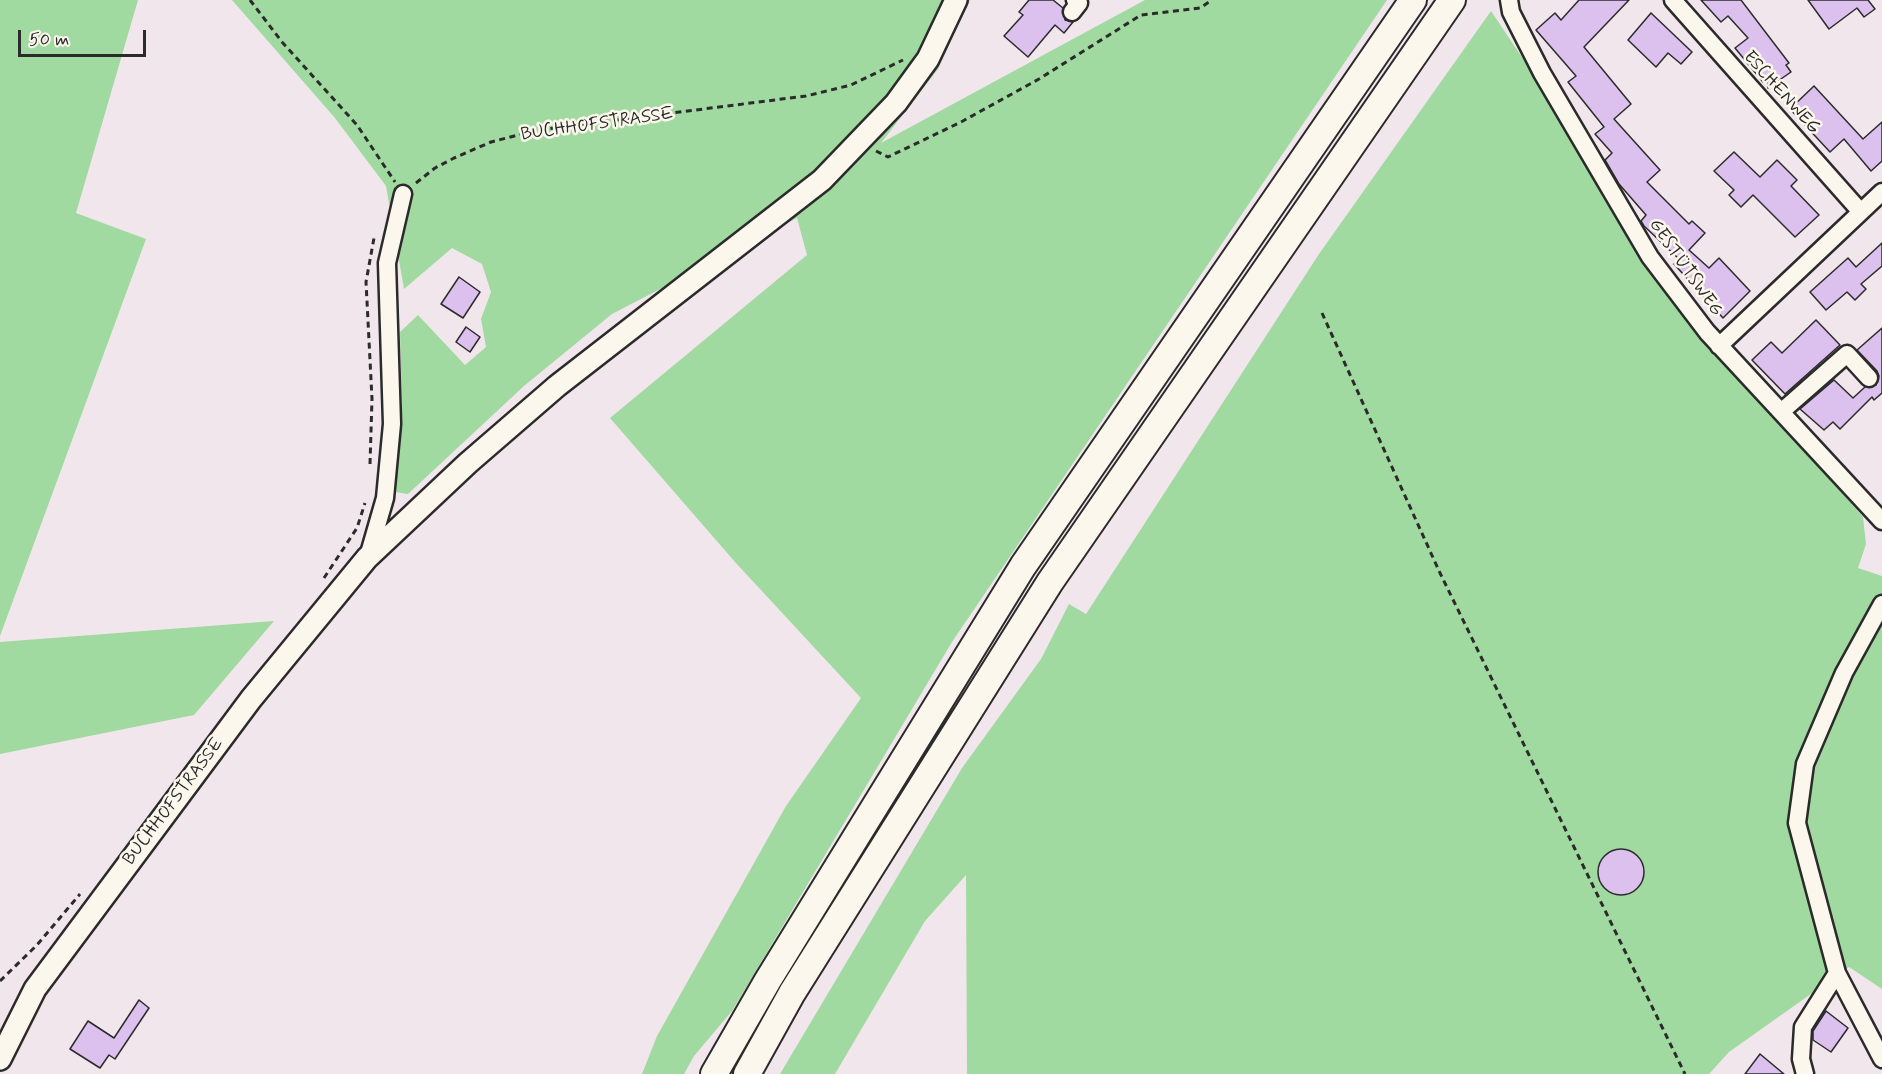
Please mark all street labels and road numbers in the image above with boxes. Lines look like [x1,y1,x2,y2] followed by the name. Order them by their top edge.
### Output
[1738,47,1824,139] street label: ESCHENWEG
[519,104,675,146] street label: BUCHHOFSTRASSE
[1643,215,1727,321] street label: GESTÜTSWEG
[119,734,229,870] street label: BUCHHOFSTRASSE

